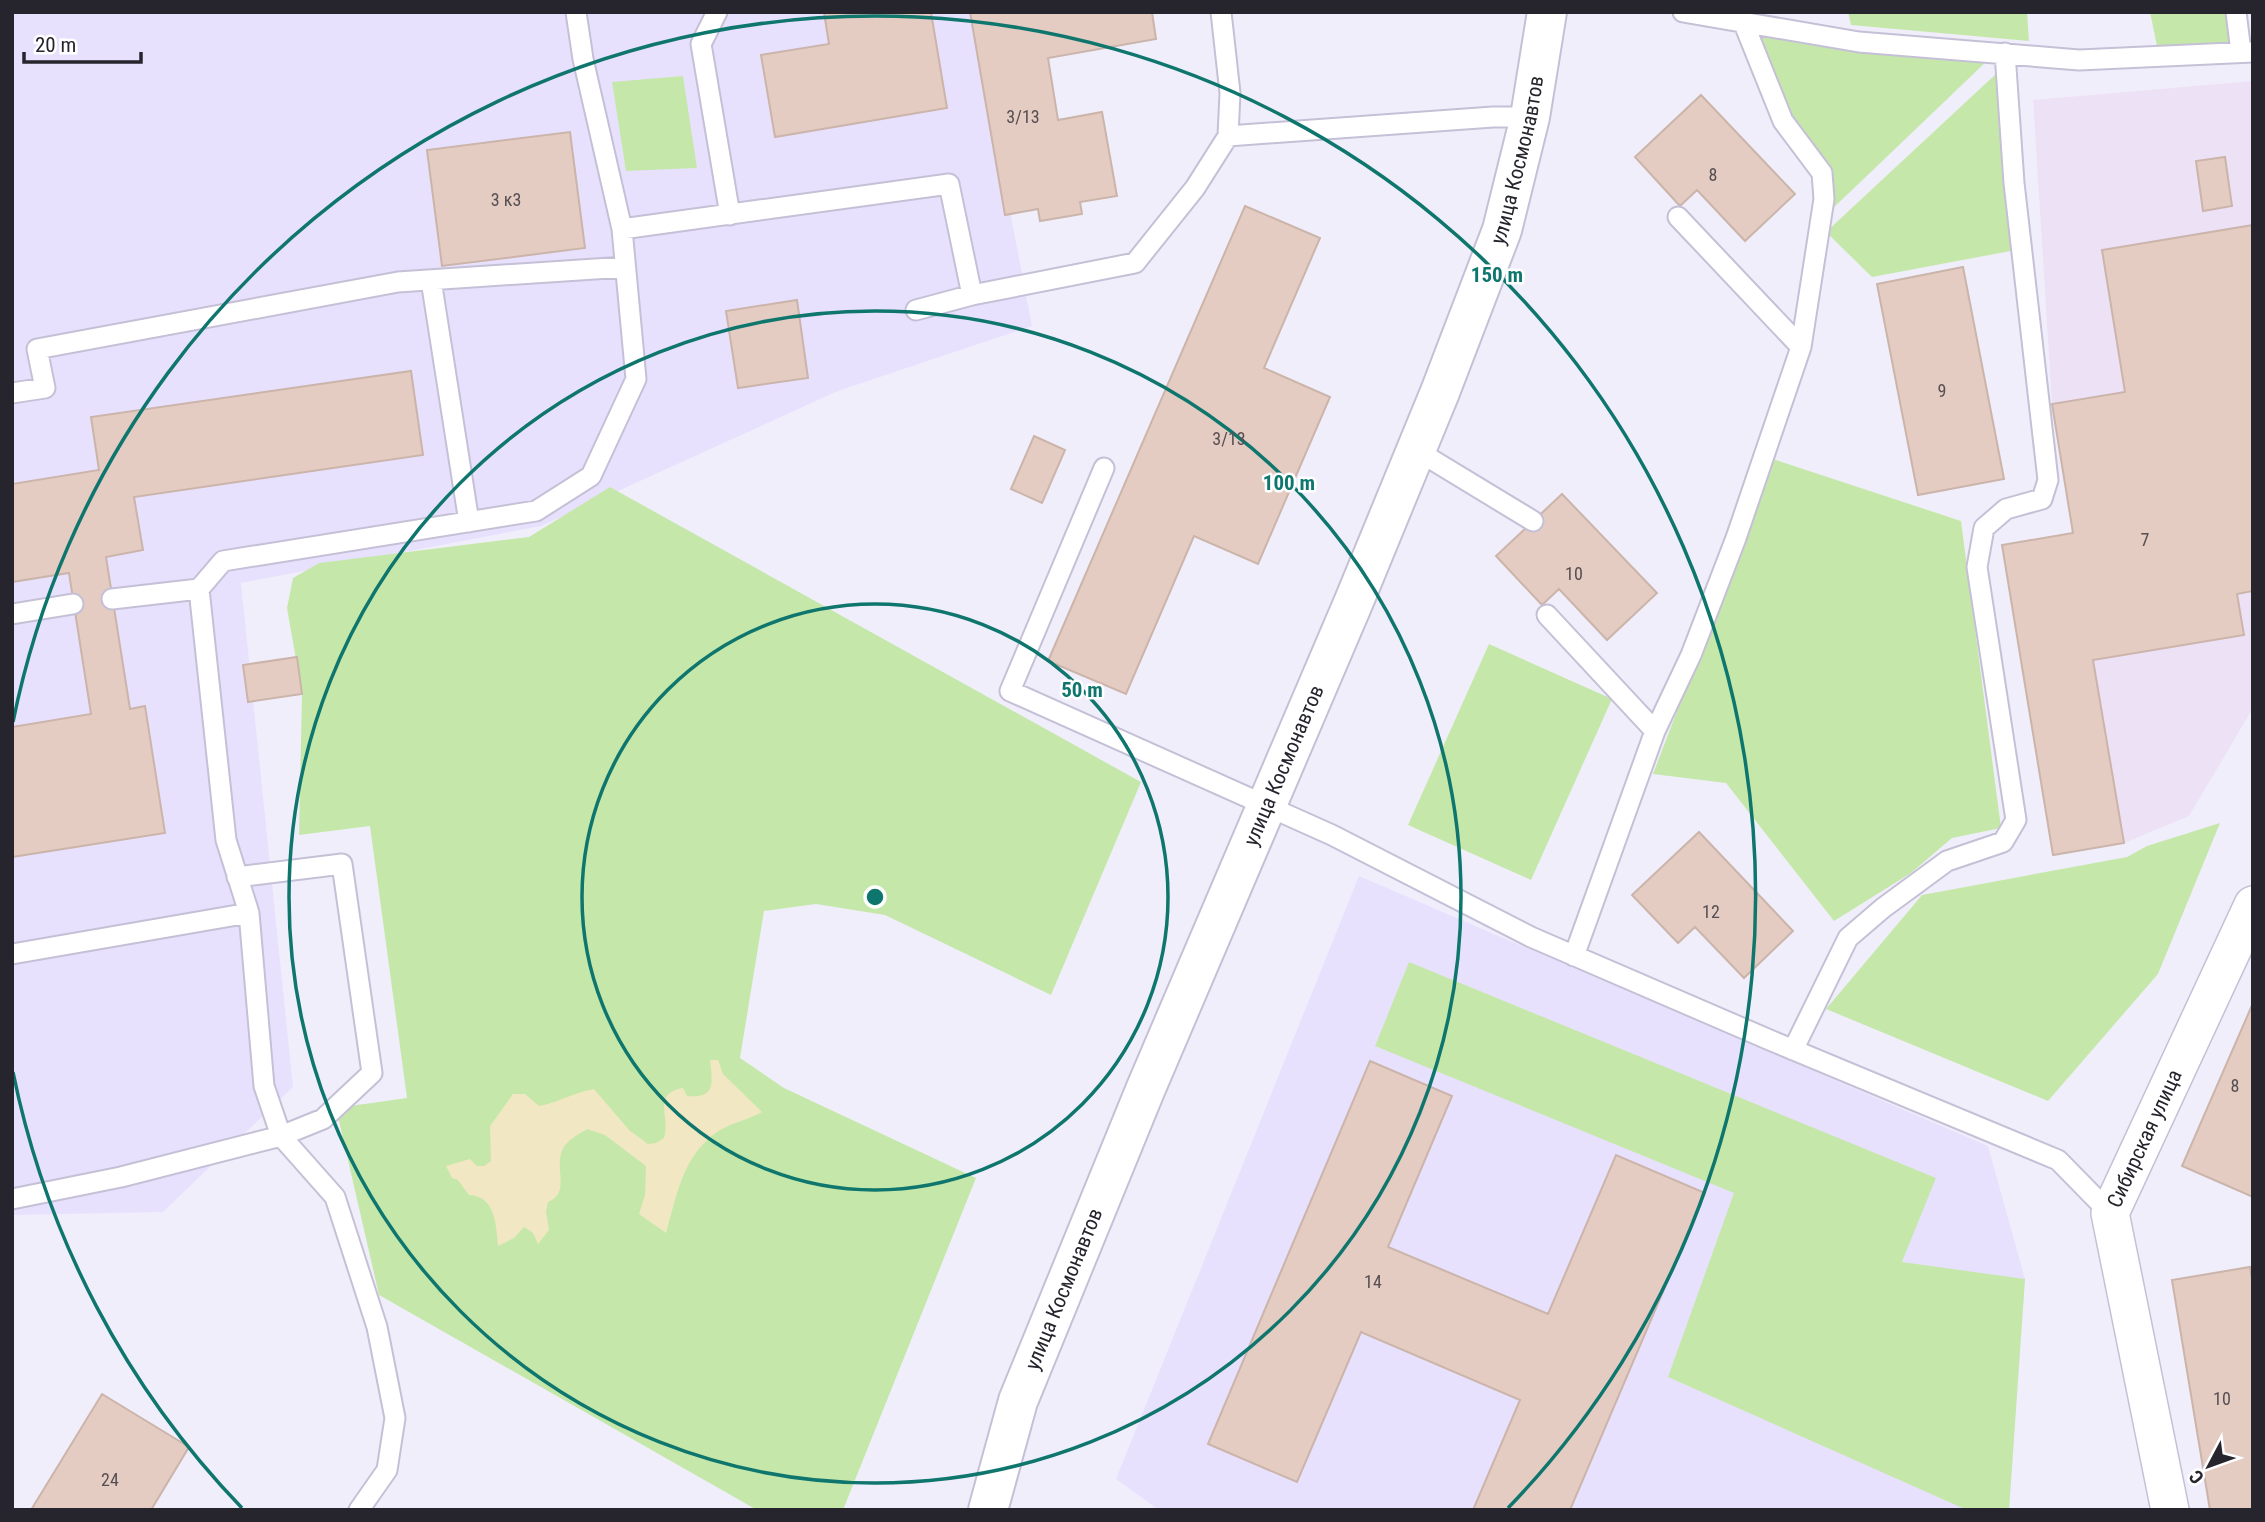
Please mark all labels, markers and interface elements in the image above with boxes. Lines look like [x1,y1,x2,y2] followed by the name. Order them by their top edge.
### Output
[24,21,142,65] scale bar
[35,33,76,57] text: 20 m
[1486,74,1548,248] street label: улица Космонавтов
[1006,106,1040,127] house number: 3/13
[1709,164,1717,185] house number: 8
[491,189,521,210] house number: 3 к3
[1471,263,1523,287] text: 150 m
[1938,380,1946,401] house number: 9
[1212,428,1246,449] house number: 3/13
[1263,471,1315,495] text: 100 m
[2141,529,2150,550] house number: 7
[1565,563,1583,584] house number: 10
[1061,678,1103,702] text: 50 m
[1239,681,1329,849] street label: улица Космонавтов
[863,885,887,909] centre of rings
[1702,901,1720,922] house number: 12
[2102,1066,2187,1211] street label: Сибирская улица
[2231,1075,2239,1096] house number: 8
[1020,1205,1108,1373] street label: улица Космонавтов
[1364,1271,1382,1292] house number: 14
[2213,1388,2231,1409] house number: 10
[2174,1431,2244,1501] north arrow
[2184,1465,2209,1488] text: С
[101,1469,119,1490] house number: 24

